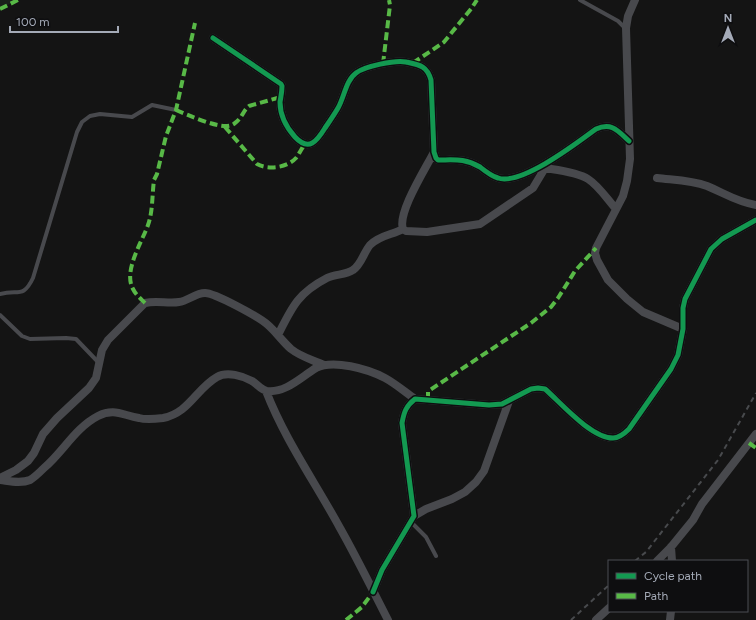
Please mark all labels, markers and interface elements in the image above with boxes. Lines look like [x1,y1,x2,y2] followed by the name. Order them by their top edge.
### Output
[10,8,118,34] scale bar
[708,8,748,48] north arrow
[724,12,732,25] text: N
[16,15,50,29] text: 100 m
[608,560,748,612] legend
[644,569,702,583] text: Cycle path
[644,589,668,603] text: Path

